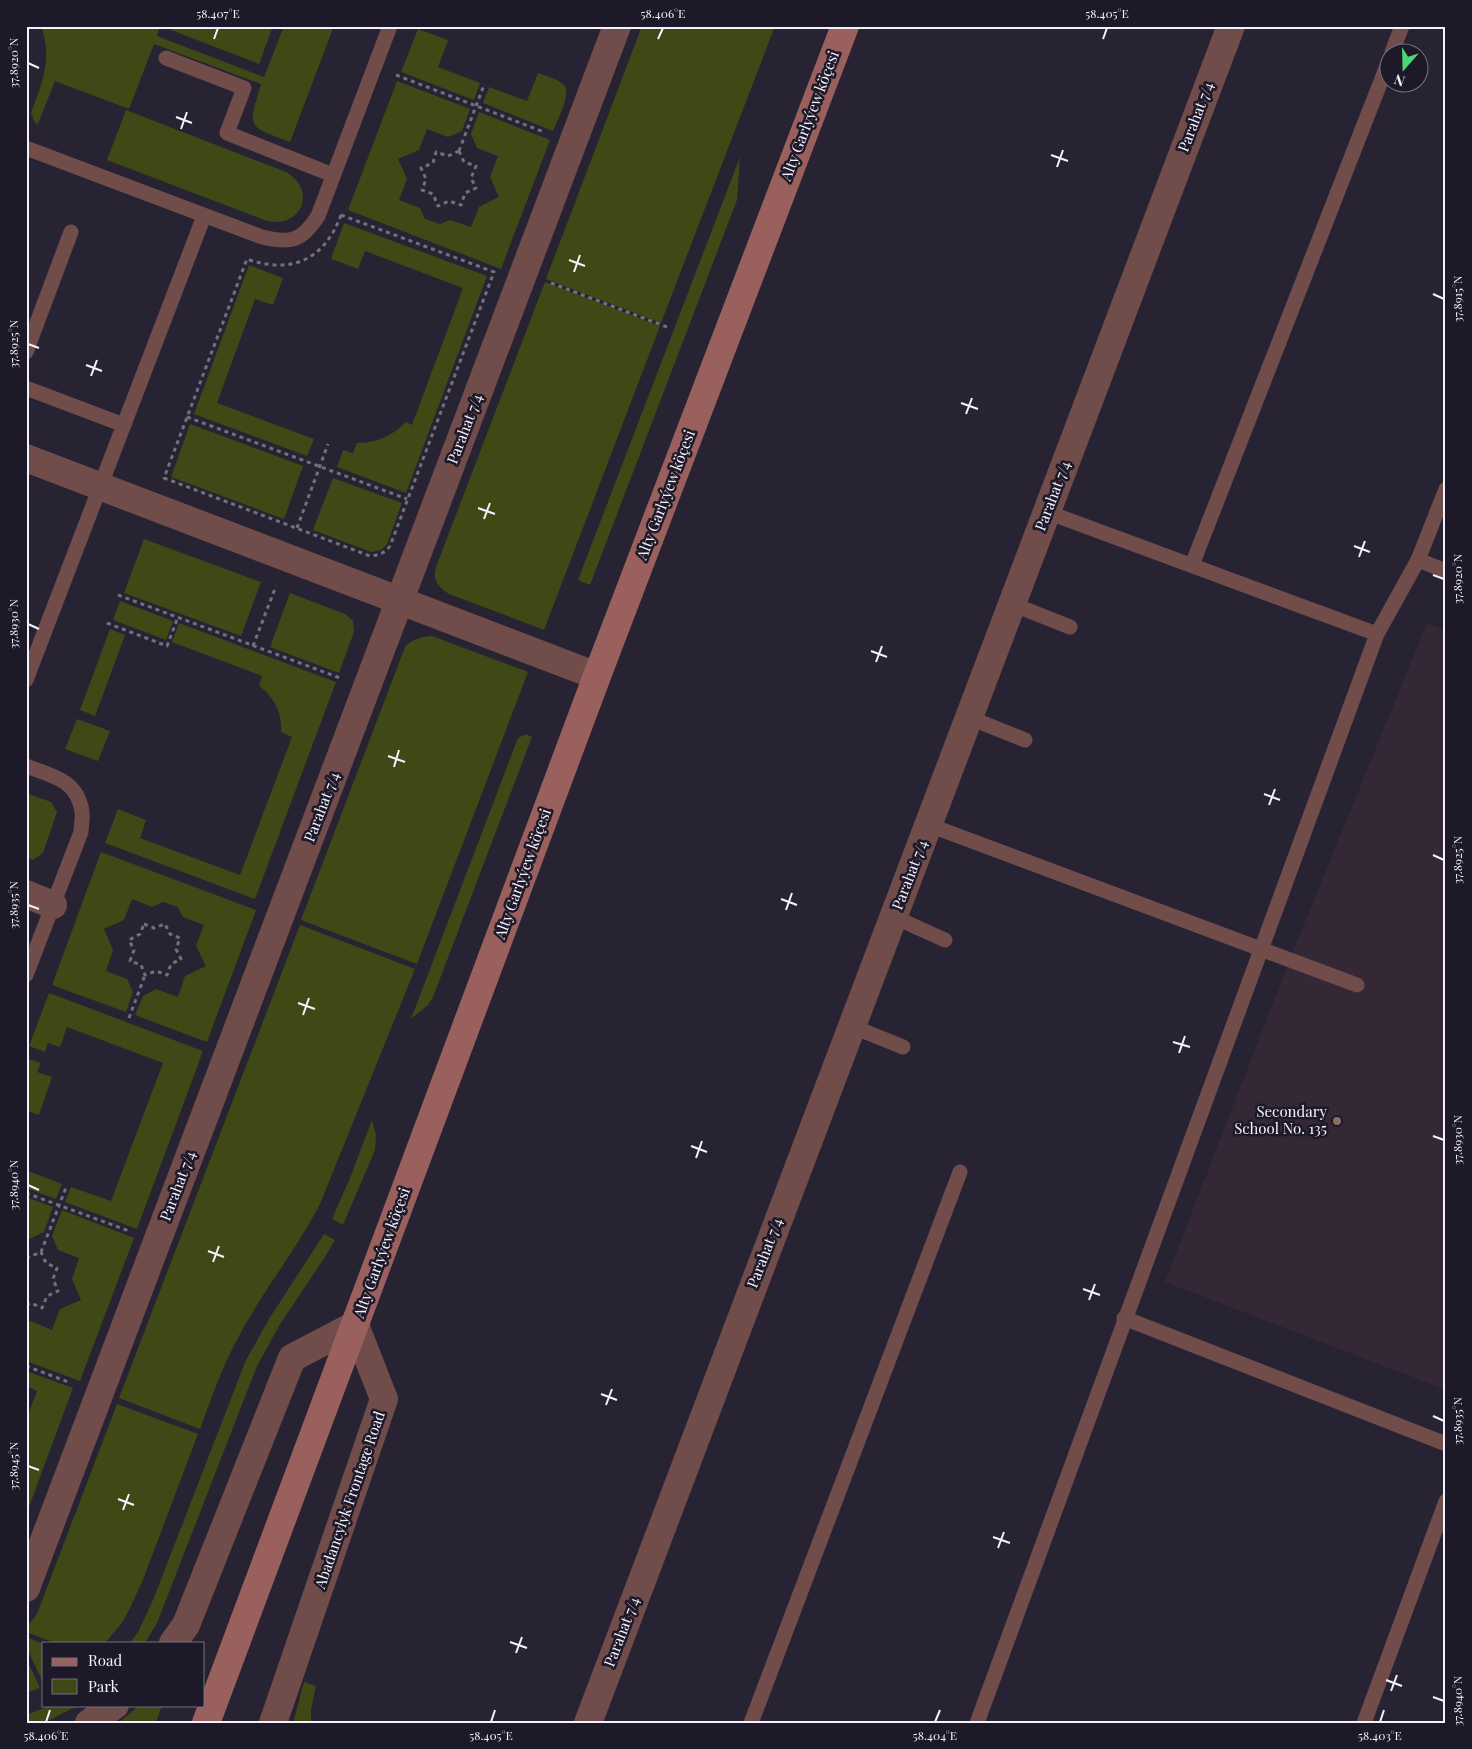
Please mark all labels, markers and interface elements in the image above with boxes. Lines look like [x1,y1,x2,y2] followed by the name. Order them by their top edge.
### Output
[196,5,240,21] text: 58.407°E
[641,5,685,21] text: 58.406°E
[1085,5,1129,21] text: 58.405°E
[5,37,21,88] text: 37.8920°N
[1380,42,1430,92] north arrow
[775,47,843,184] street label: Alty Garlyýew köçesi
[1391,70,1407,91] text: N
[1173,79,1218,154] street label: Parahat 7/4
[1449,275,1465,322] text: 37.8915°N
[5,319,21,368] text: 37.8925°N
[442,391,487,466] street label: Parahat 7/4
[631,426,699,563] street label: Alty Garlyýew köçesi
[1030,458,1075,533] street label: Parahat 7/4
[1449,553,1465,604] text: 37.8920°N
[5,599,21,649] text: 37.8930°N
[299,769,344,844] street label: Parahat 7/4
[489,805,555,943] street label: Alty Garlyýew köçesi
[1449,835,1465,884] text: 37.8925°N
[887,837,932,912] street label: Parahat 7/4
[5,880,21,929] text: 37.8935°N
[1234,1101,1327,1138] place label: Secondary School No. 135
[1331,1115,1343,1127] marker: Secondary School No. 135
[1449,1115,1465,1165] text: 37.8930°N
[155,1148,200,1223] street label: Parahat 7/4
[5,1159,21,1210] text: 37.8940°N
[348,1184,414,1322] street label: Alty Garlyýew köçesi
[742,1215,787,1290] street label: Parahat 7/4
[1449,1396,1465,1445] text: 37.8935°N
[309,1408,389,1592] street label: Abadancylyk Frontage Road
[5,1441,21,1490] text: 37.8945°N
[599,1594,644,1669] street label: Parahat 7/4
[42,1642,205,1706] legend
[88,1650,122,1670] text: Road
[1449,1675,1465,1726] text: 37.8940°N
[88,1676,120,1696] text: Park
[24,1727,68,1743] text: 58.406°E
[469,1727,513,1743] text: 58.405°E
[913,1727,957,1743] text: 58.404°E
[1358,1727,1402,1743] text: 58.403°E

